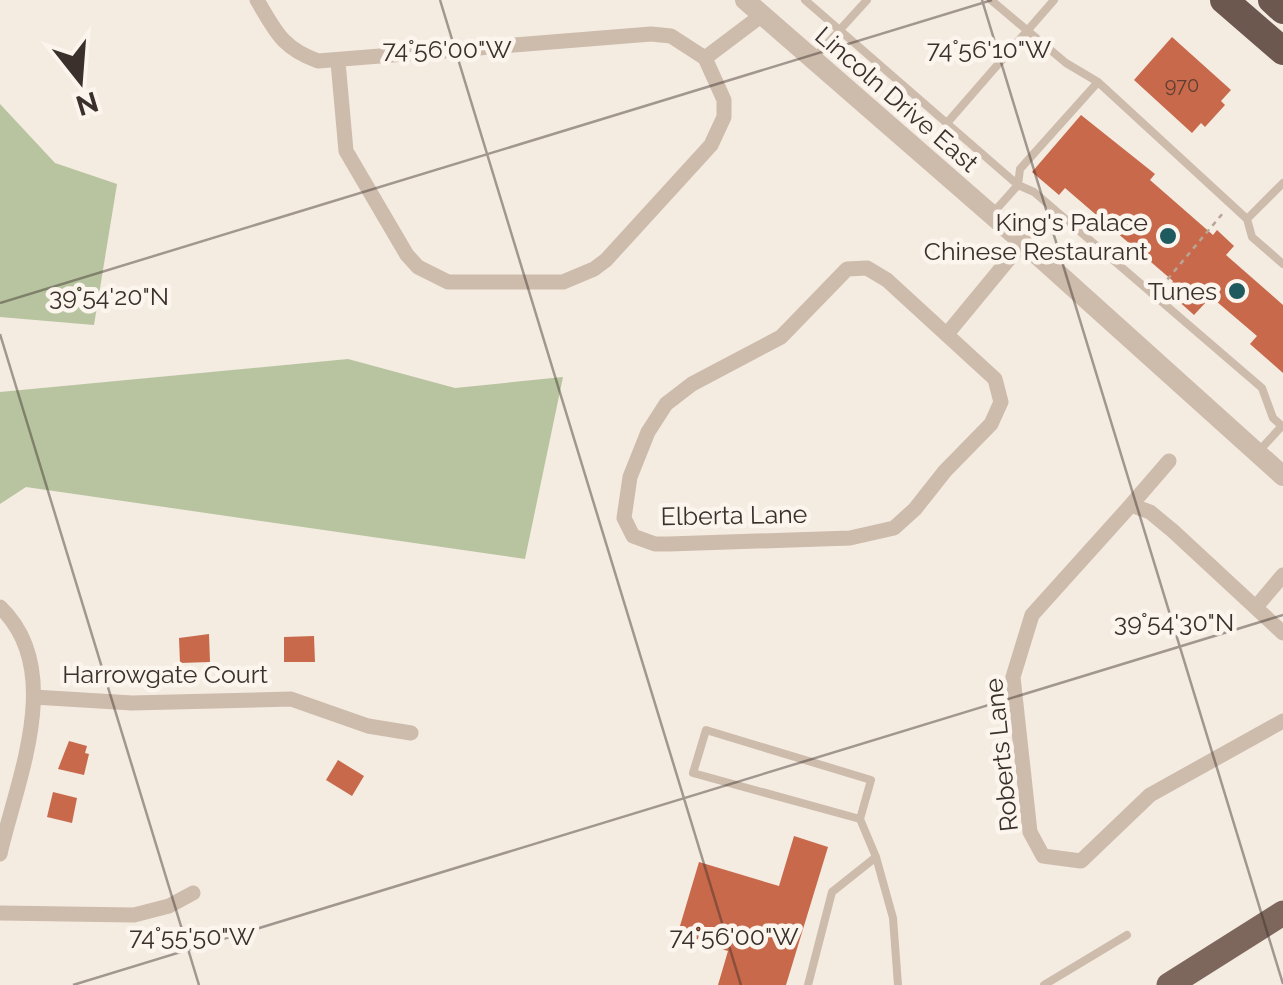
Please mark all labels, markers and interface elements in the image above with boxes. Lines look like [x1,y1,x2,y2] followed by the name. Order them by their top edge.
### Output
[809,20,985,178] street label: Lincoln Drive East
[30,30,130,130] north arrow
[382,34,512,64] text: 74°56'00"W
[927,34,1051,64] text: 74°56'10"W
[1165,73,1199,97] house number: 970
[72,85,102,122] text: N
[924,207,1149,266] place label: King's Palace Chinese Restaurant
[1157,225,1179,247] marker: King's Palace Chinese Restaurant
[1148,276,1217,306] place label: Tunes
[1226,280,1248,302] marker: Tunes
[49,281,169,311] text: 39°54'20"N
[660,499,808,531] street label: Elberta Lane
[1114,607,1234,637] text: 39°54'30"N
[62,659,268,689] street label: Harrowgate Court
[978,677,1024,833] street label: Roberts Lane
[129,921,255,951] text: 74°55'50"W
[669,921,799,951] text: 74°56'00"W

